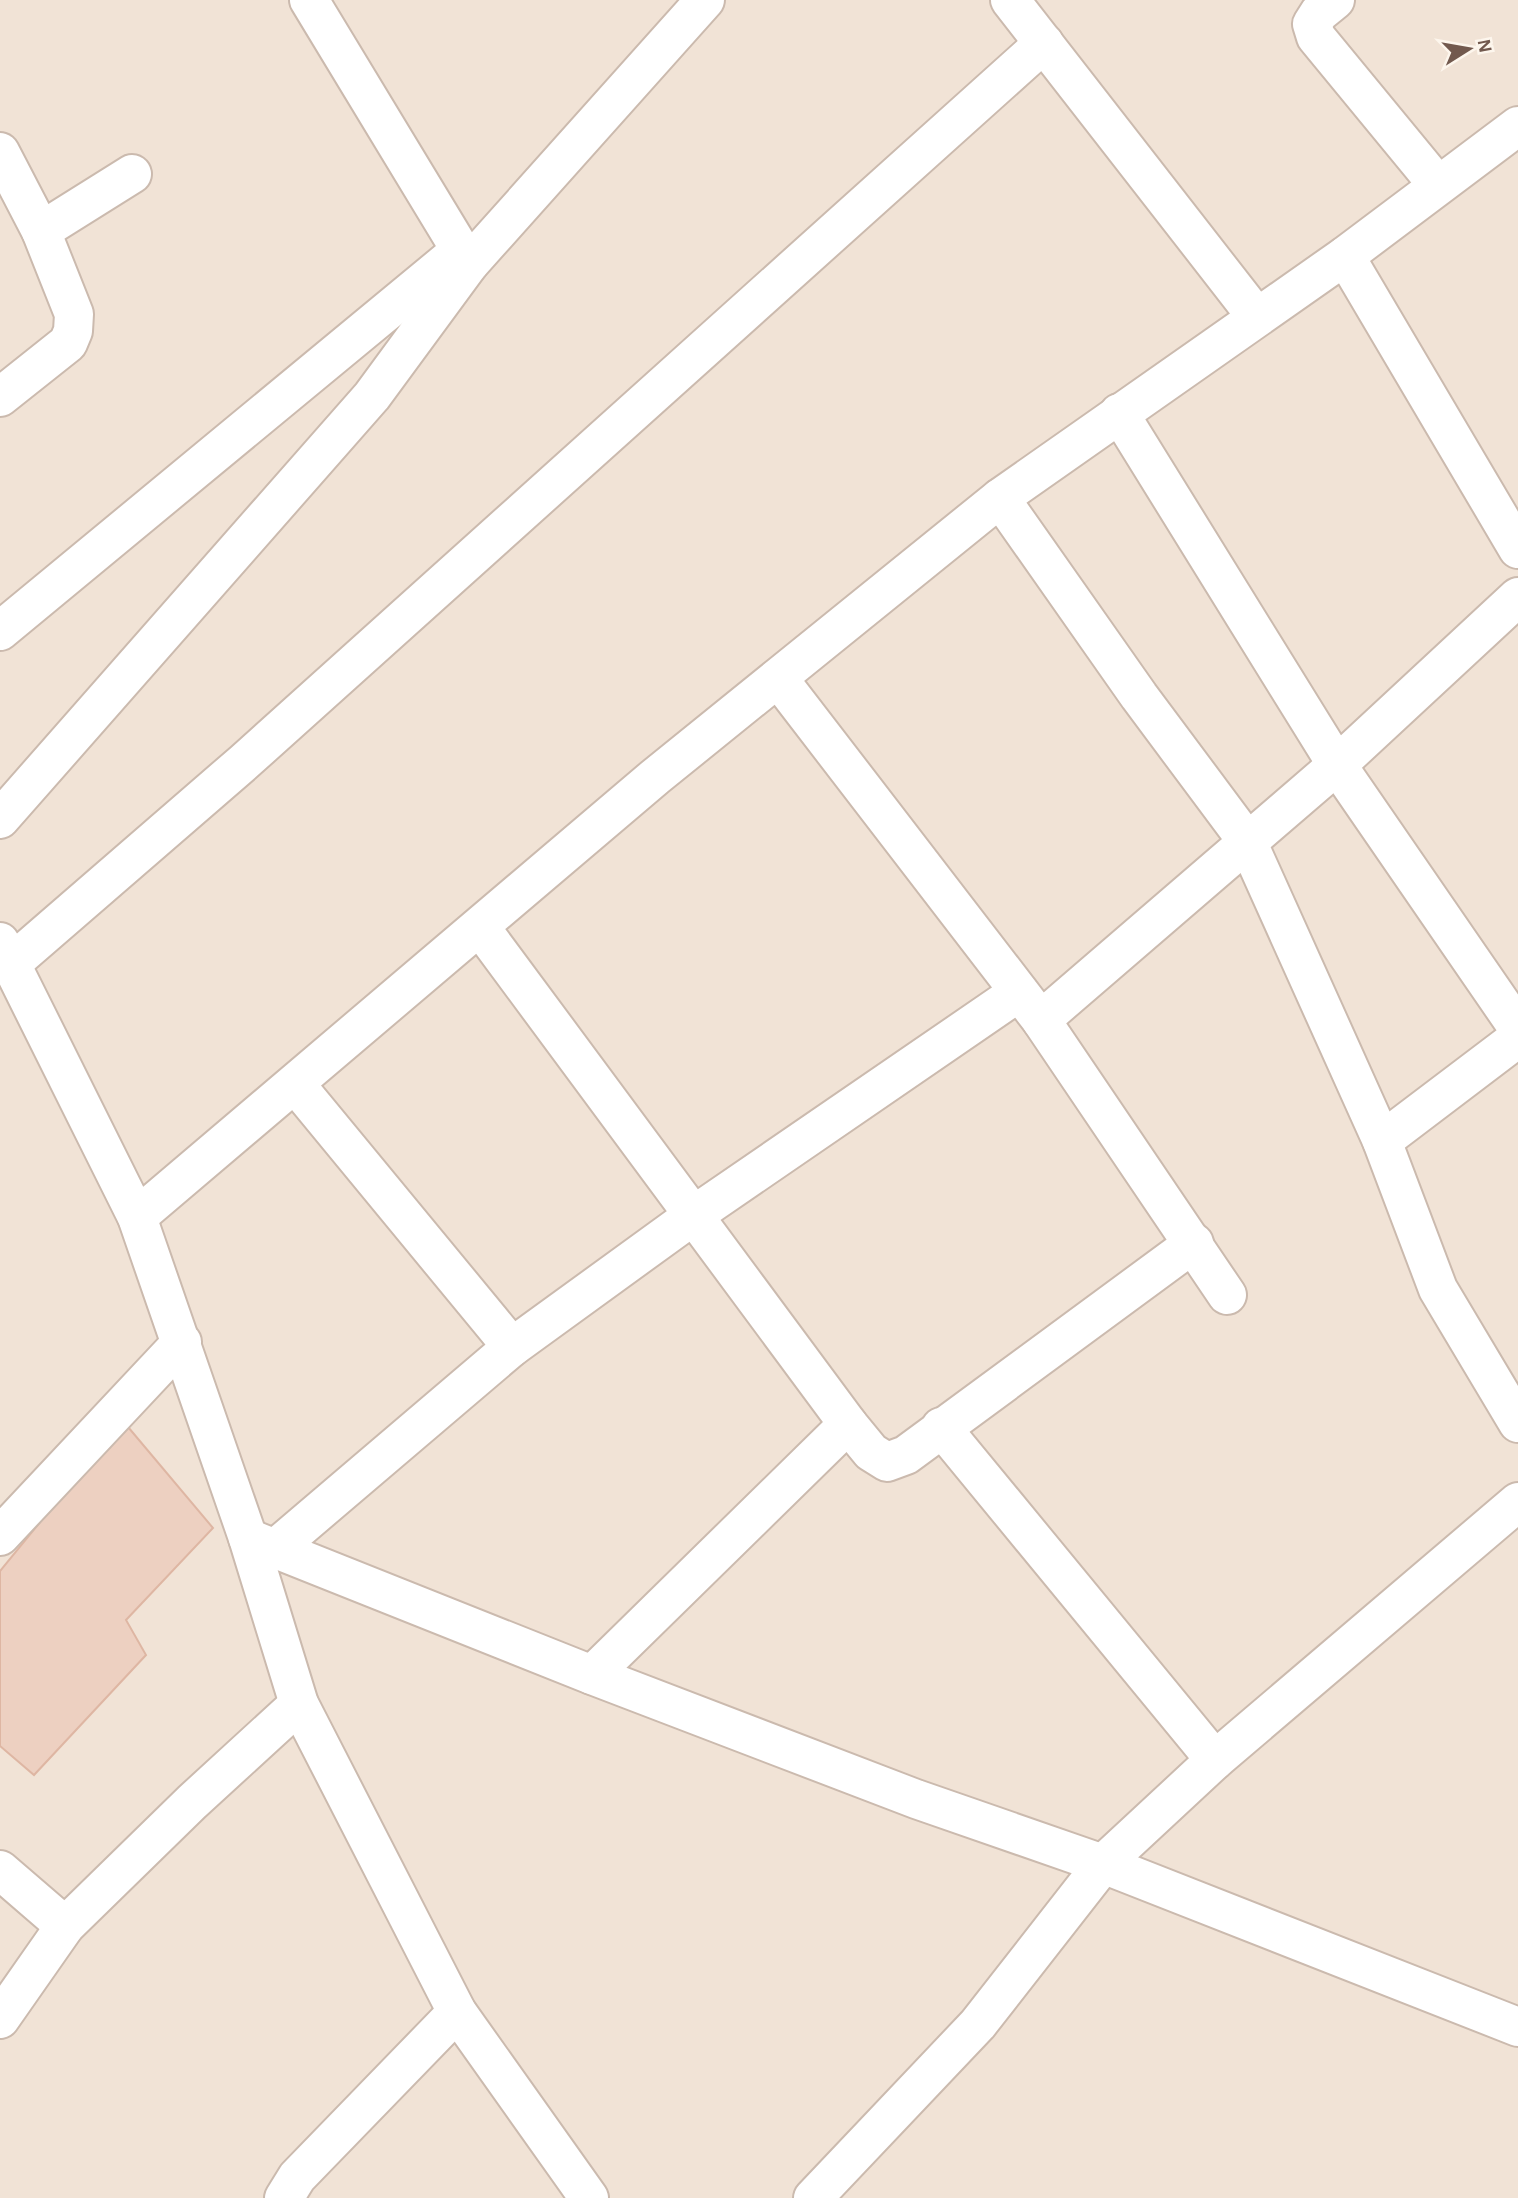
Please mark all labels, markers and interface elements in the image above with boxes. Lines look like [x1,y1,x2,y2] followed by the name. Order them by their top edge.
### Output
[1434,14,1504,84] north arrow
[1474,38,1495,54] text: N

